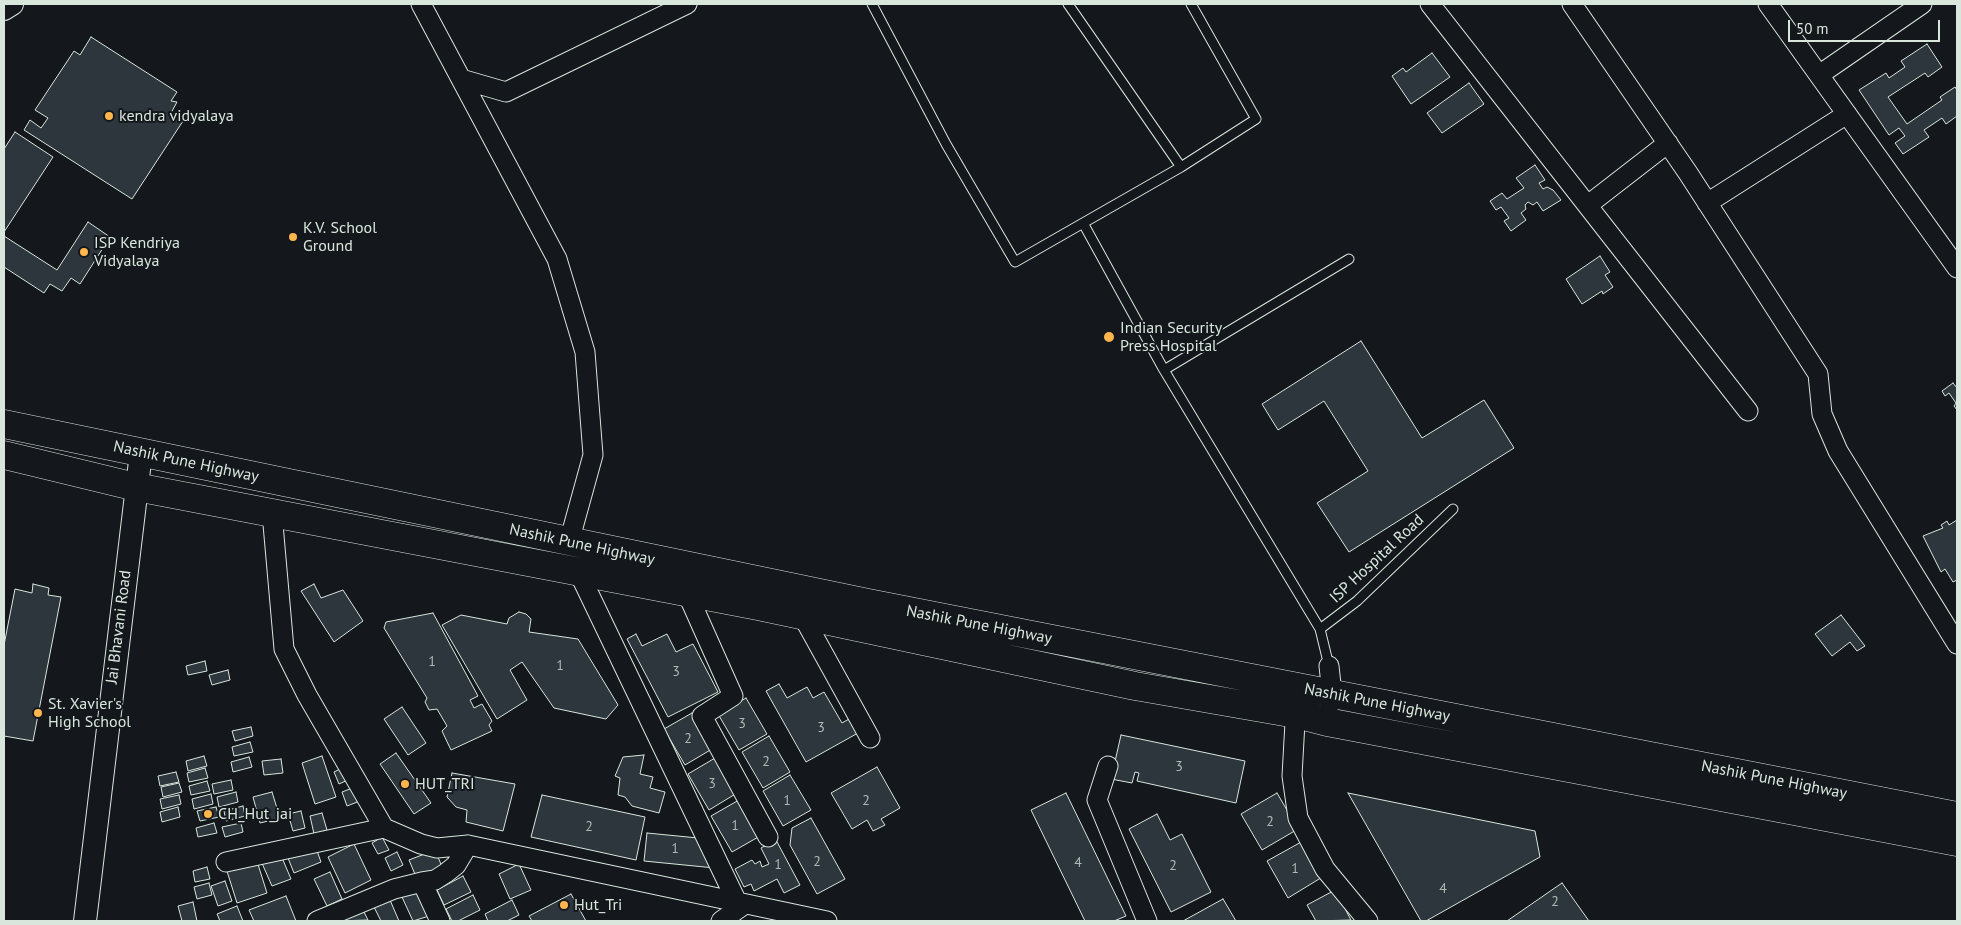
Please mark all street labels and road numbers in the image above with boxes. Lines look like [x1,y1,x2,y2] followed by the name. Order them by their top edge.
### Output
[112,437,260,487] street label: Nashik Pune Highway
[1326,511,1428,607] street label: ISP Hospital Road
[508,520,656,570] street label: Nashik Pune Highway
[103,569,135,685] street label: Jai Bhavani Road
[904,601,1054,649] street label: Nashik Pune Highway
[1302,679,1452,727] street label: Nashik Pune Highway
[1699,756,1849,804] street label: Nashik Pune Highway

